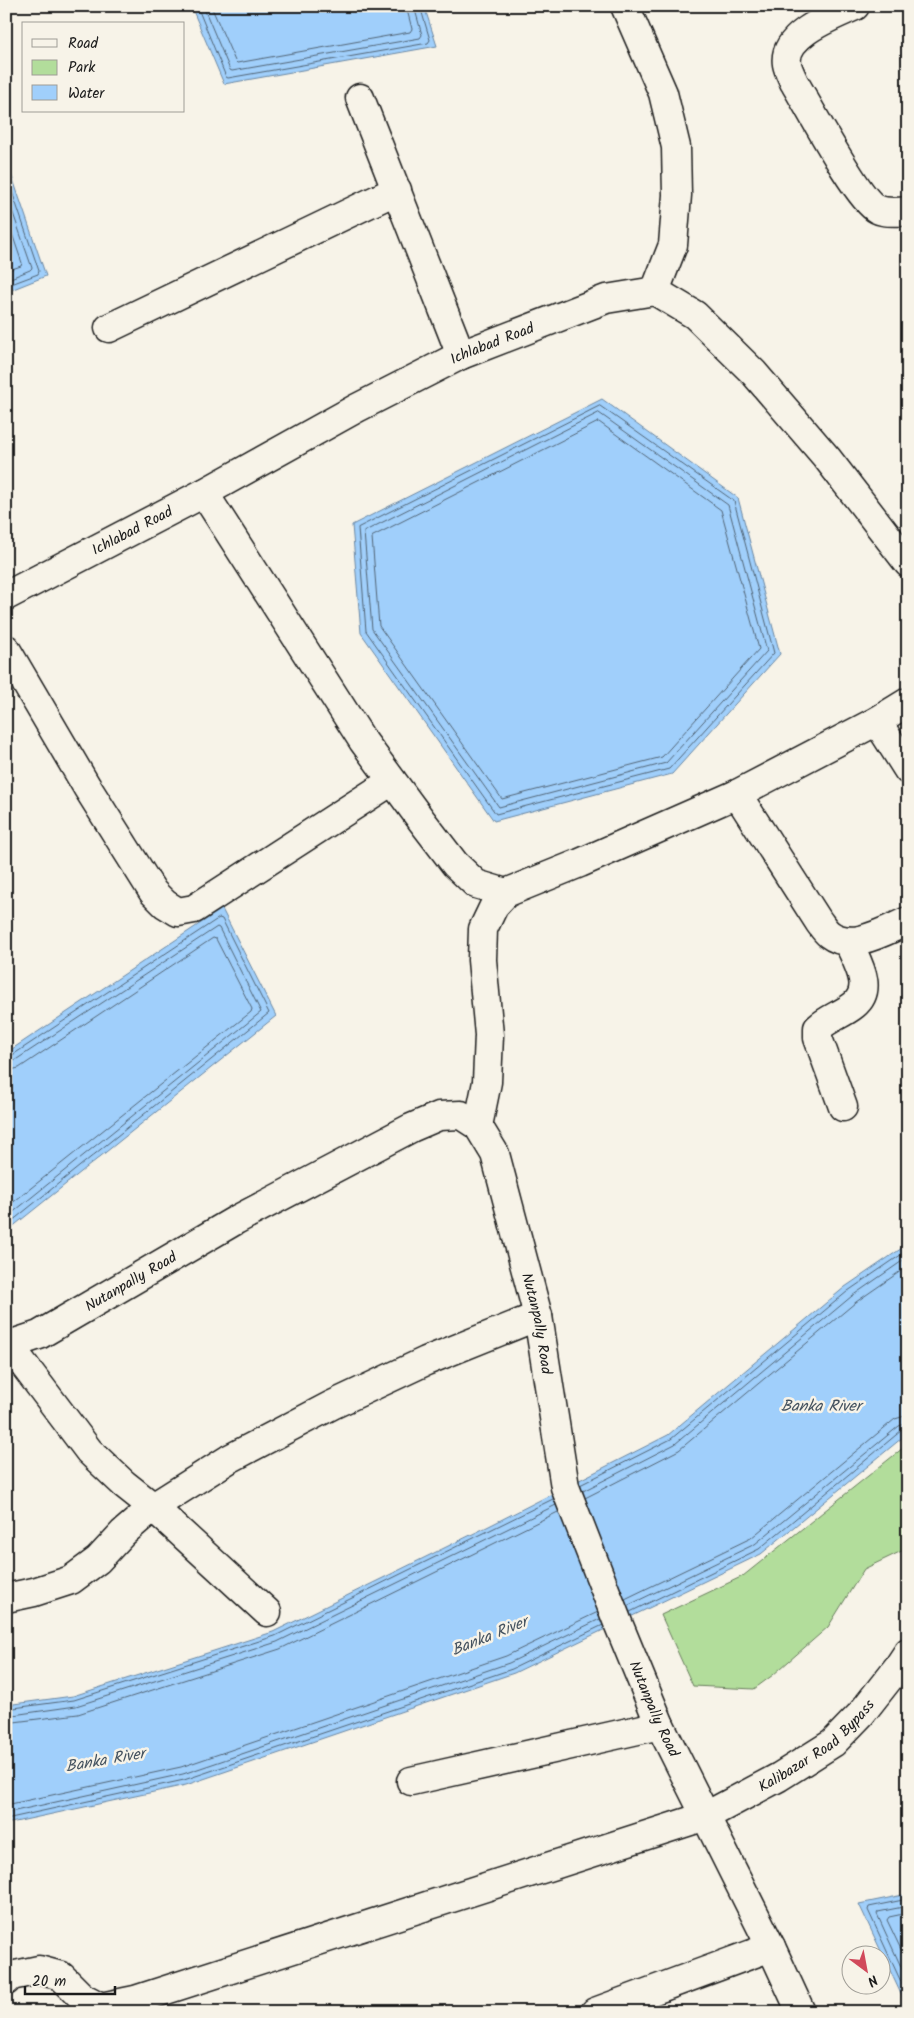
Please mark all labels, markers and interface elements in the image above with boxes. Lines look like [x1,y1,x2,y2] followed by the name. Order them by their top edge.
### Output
[22,22,185,112] legend
[68,32,99,56] text: Road
[68,56,96,80] text: Park
[68,82,105,106] text: Water
[446,317,538,372] street label: Ichlabad Road
[88,500,178,562] street label: Ichlabad Road
[81,1246,182,1319] street label: Nutanpally Road
[514,1270,558,1377] street label: Nutanpally Road
[781,1394,865,1419] water label: Banka River
[448,1608,535,1663] water label: Banka River
[622,1657,685,1762] street label: Nutanpally Road
[754,1694,882,1799] street label: Kalibazar Road Bypass
[64,1741,150,1780] water label: Banka River
[842,1946,892,1996] north arrow
[25,1963,115,1995] scale bar
[863,1969,882,1992] text: N
[32,1970,66,1994] text: 20 m

